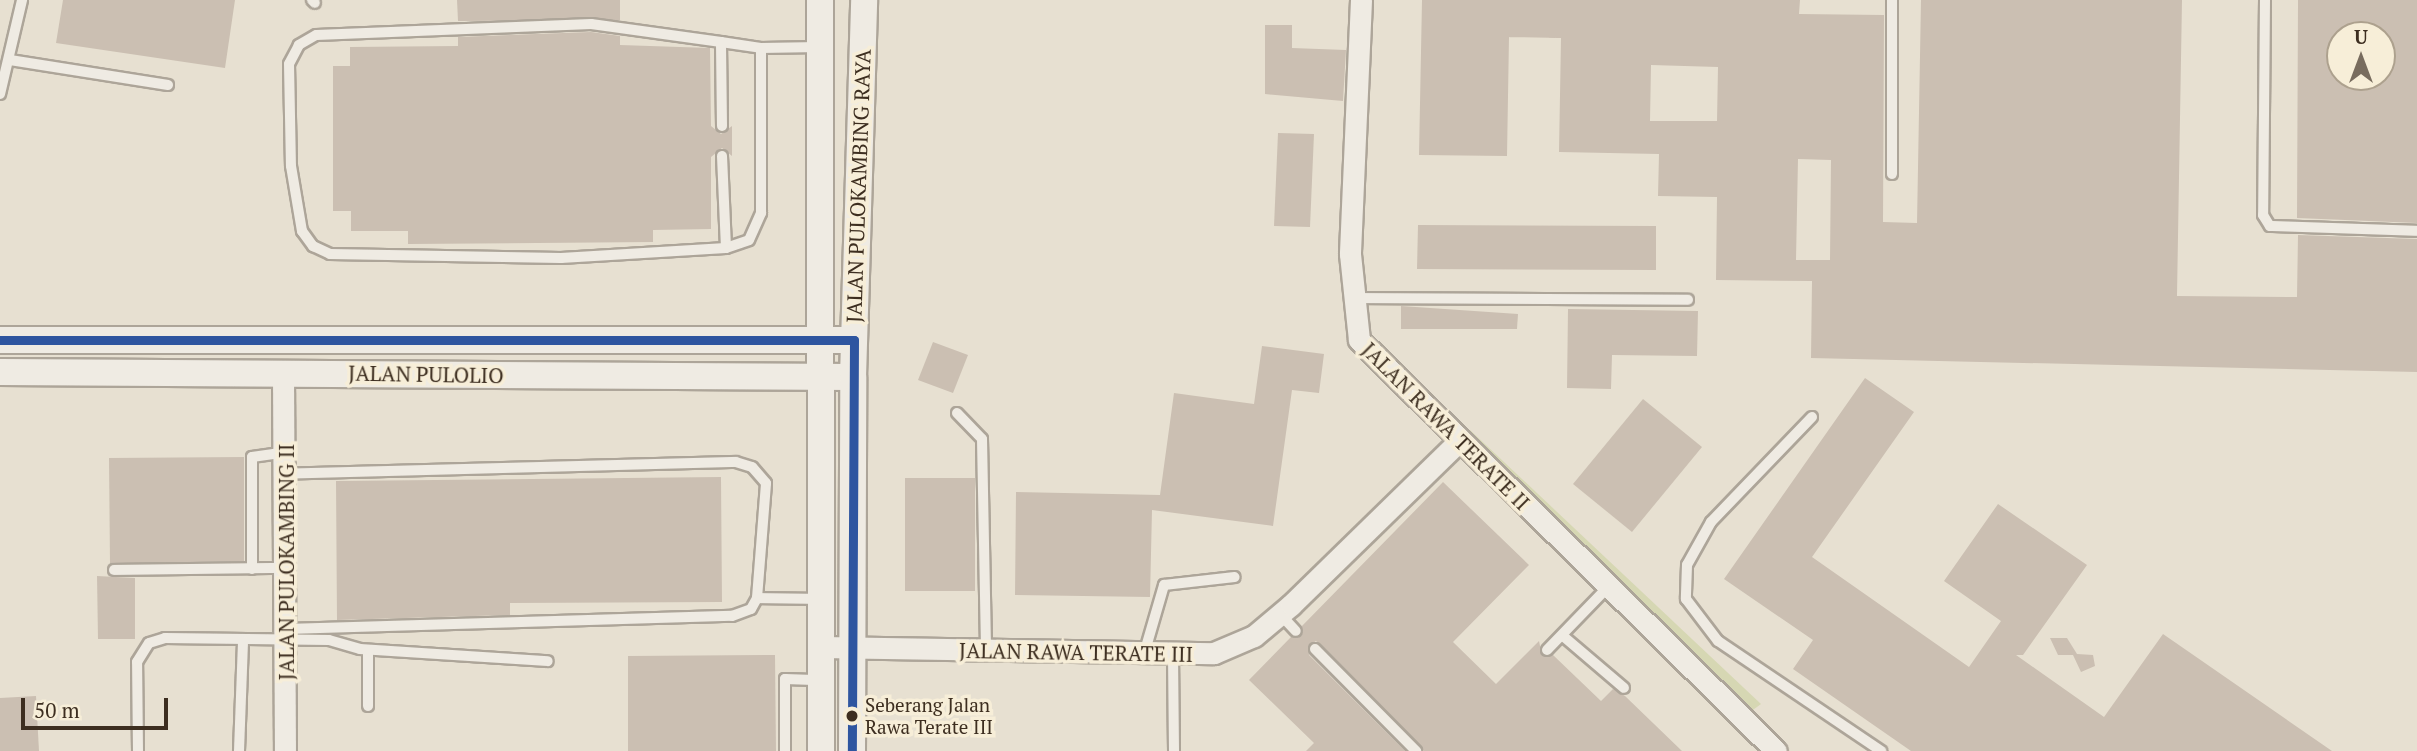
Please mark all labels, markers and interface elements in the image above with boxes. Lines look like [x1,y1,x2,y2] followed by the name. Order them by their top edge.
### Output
[2326,21,2396,91] north arrow
[2354,24,2368,49] text: U
[841,49,875,323] street label: JALAN PULOKAMBING RAYA
[1357,337,1535,515] street label: JALAN RAWA TERATE II
[348,360,504,388] street label: JALAN PULOLIO
[273,444,299,680] street label: JALAN PULOKAMBING II
[959,637,1193,667] street label: JALAN RAWA TERATE III
[24,684,172,728] scale bar
[865,694,993,738] place label: Seberang Jalan Rawa Terate III
[34,696,80,724] text: 50 m
[845,709,859,723] marker: Seberang Jalan Rawa Terate III

